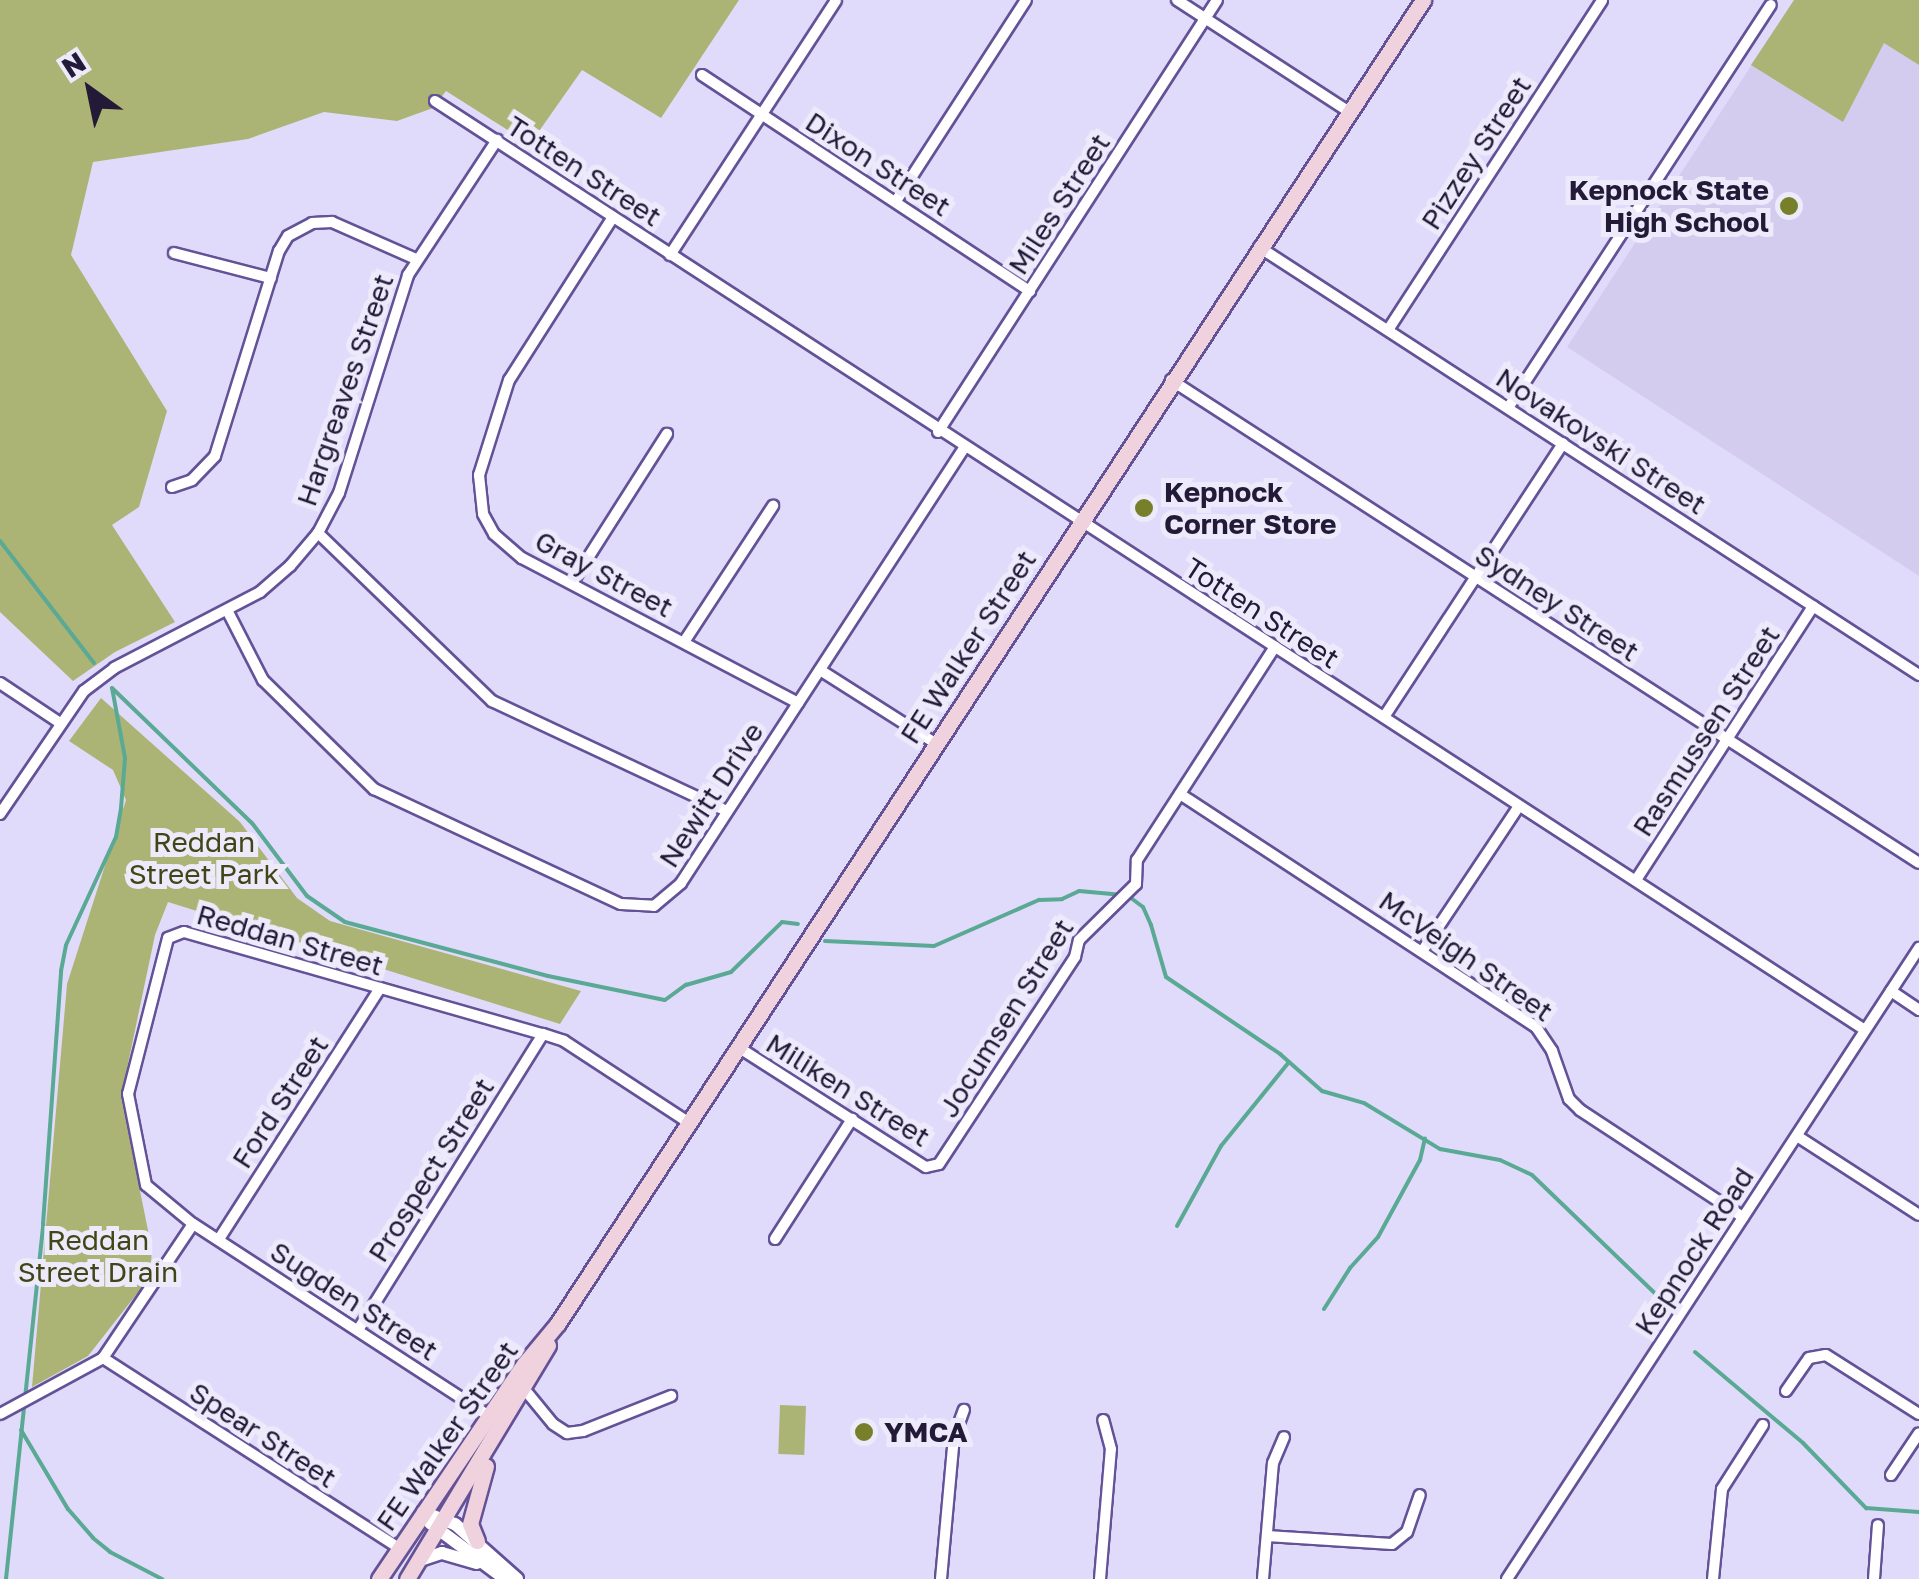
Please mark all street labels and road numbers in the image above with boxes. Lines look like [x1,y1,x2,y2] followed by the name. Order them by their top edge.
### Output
[1414,70,1538,236] street label: Pizzey Street
[799,105,957,223] street label: Dixon Street
[501,109,667,233] street label: Totten Street
[1001,127,1117,281] street label: Miles Street
[290,270,400,510] street label: Hargreaves Street
[1490,361,1712,521] street label: Novakovski Street
[529,524,679,624] street label: Gray Street
[1469,538,1645,668] street label: Sydney Street
[893,544,1043,750] street label: FE Walker Street
[1179,551,1345,675] street label: Totten Street
[1625,619,1787,843] street label: Rasmussen Street
[652,716,770,874] street label: Newitt Drive
[1373,884,1559,1028] street label: McVeigh Street
[193,897,387,983] street label: Reddan Street
[931,913,1081,1123] street label: Jocumsen Street
[760,1026,936,1154] street label: Miliken Street
[225,1030,335,1174] street label: Ford Street
[361,1072,501,1268] street label: Prospect Street
[1627,1161,1761,1341] street label: Kepnock Road
[264,1234,444,1368] street label: Sugden Street
[369,1335,525,1537] street label: FE Walker Street
[183,1375,343,1495] street label: Spear Street

